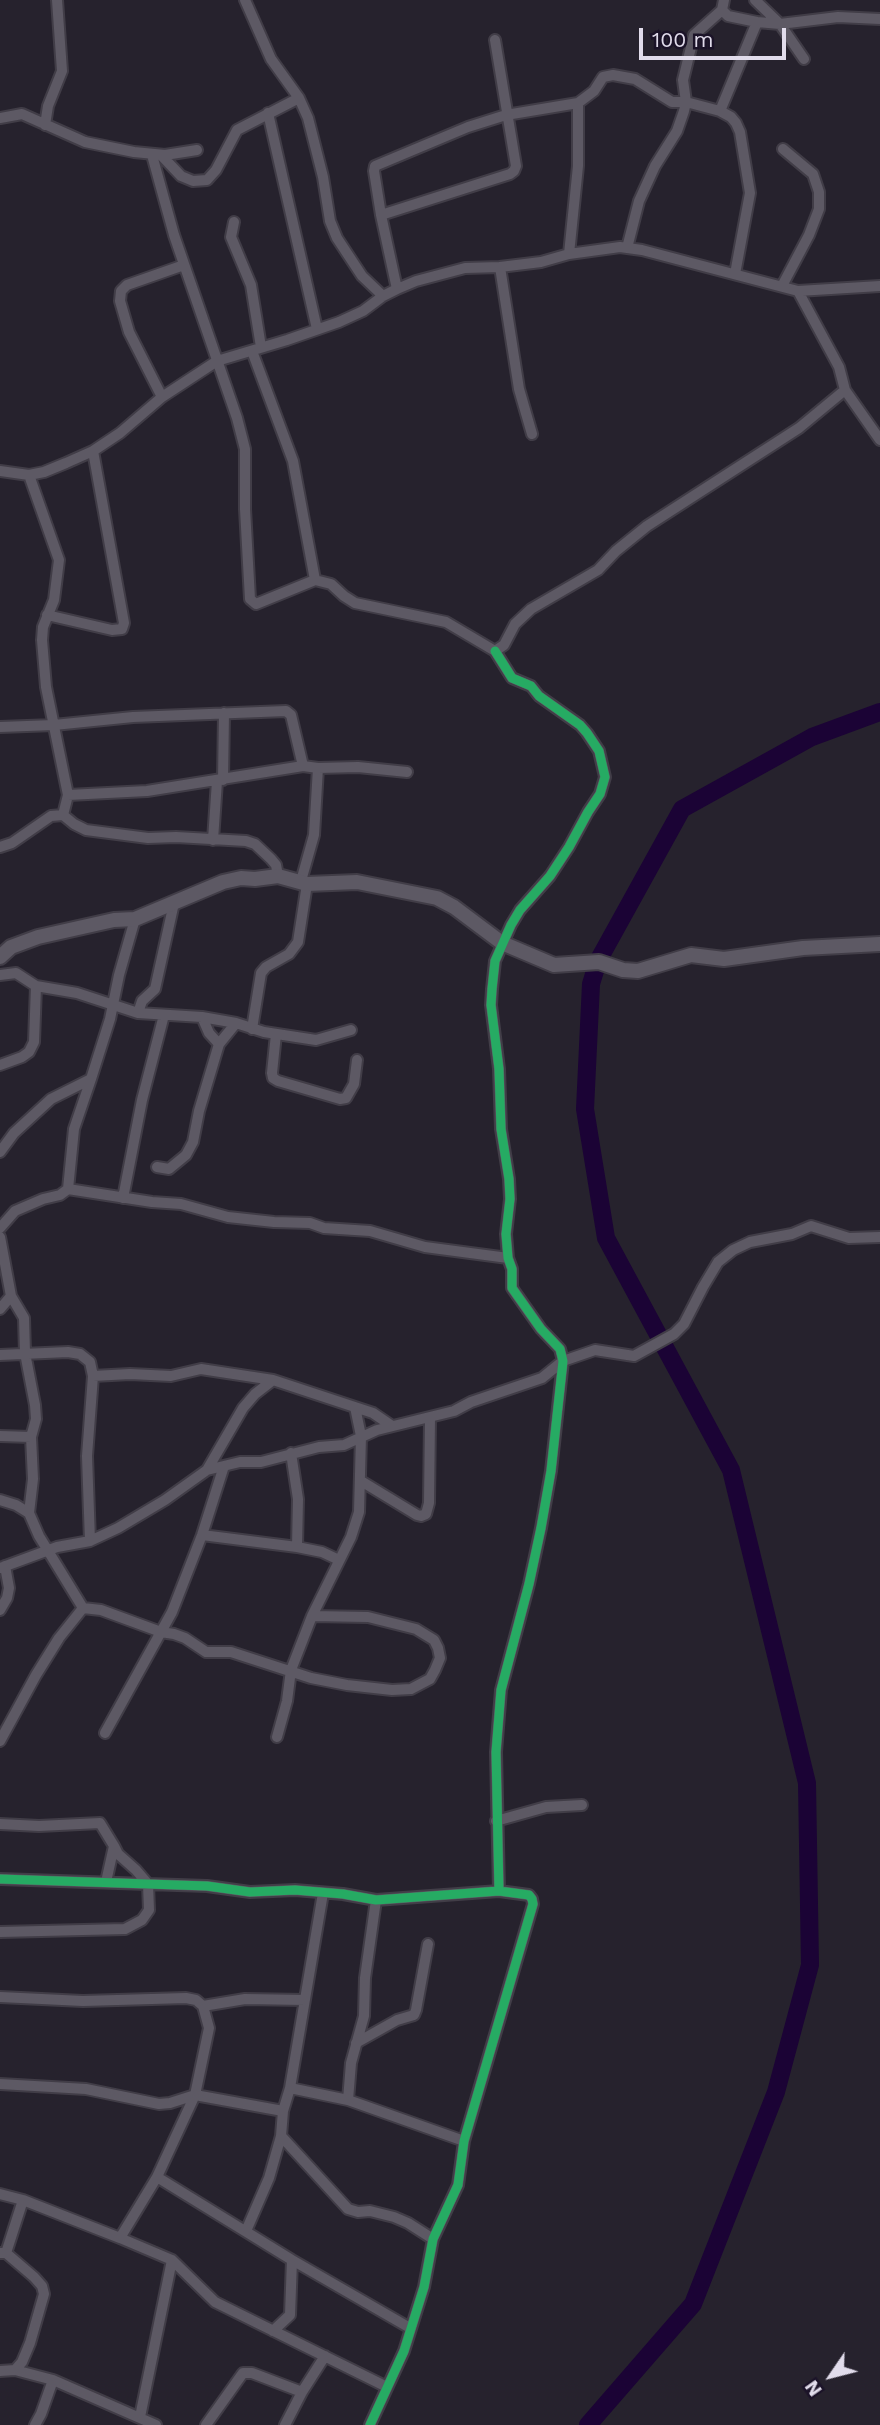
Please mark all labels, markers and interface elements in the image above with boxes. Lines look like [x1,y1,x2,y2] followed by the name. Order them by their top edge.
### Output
[642,14,789,58] scale bar
[652,27,714,52] text: 100 m
[796,2341,866,2411] north arrow
[800,2376,827,2401] text: N

